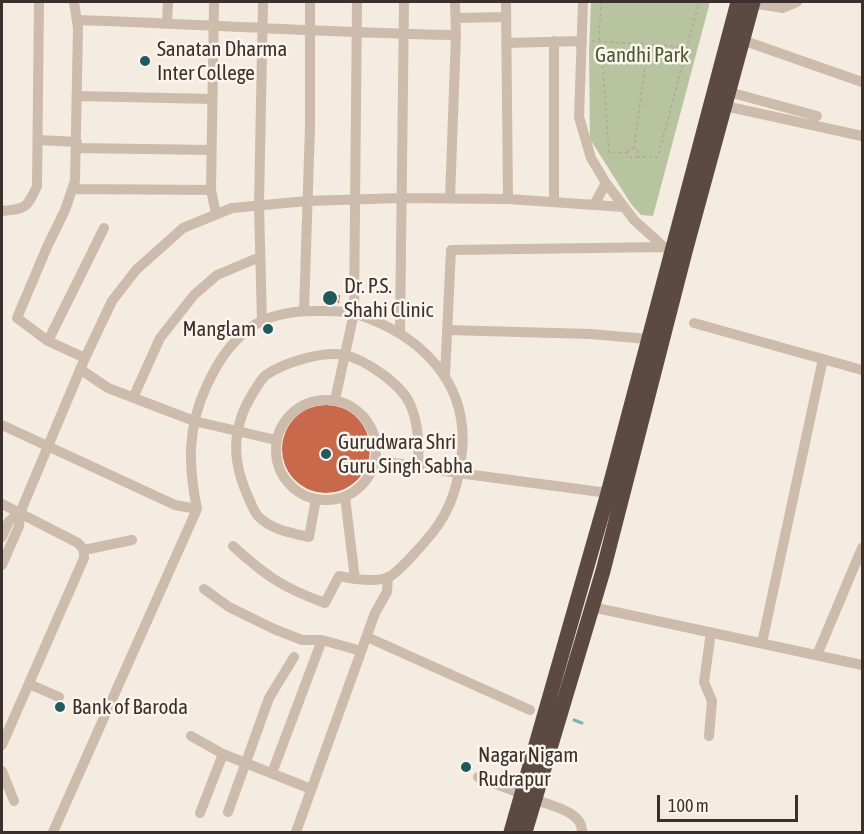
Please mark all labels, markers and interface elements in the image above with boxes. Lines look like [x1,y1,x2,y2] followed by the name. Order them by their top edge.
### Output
[157,36,287,86] place label: Sanatan Dharma Inter College
[595,42,689,68] park label: Gandhi Park
[138,54,152,68] marker: Sanatan Dharma Inter College
[344,273,433,323] place label: Dr. P.S. Shahi Clinic
[321,289,339,307] marker: Dr. P.S. Shahi Clinic
[183,316,256,342] place label: Manglam
[261,322,275,336] marker: Manglam
[338,429,473,479] place label: Gurudwara Shri Guru Singh Sabha
[319,447,333,461] marker: Gurudwara Shri Guru Singh Sabha
[72,694,188,720] place label: Bank of Baroda
[53,700,67,714] marker: Bank of Baroda
[478,742,578,792] place label: Nagar Nigam Rudrapur
[459,760,473,774] marker: Nagar Nigam Rudrapur
[660,783,801,821] scale bar
[668,795,709,816] text: 100 m

